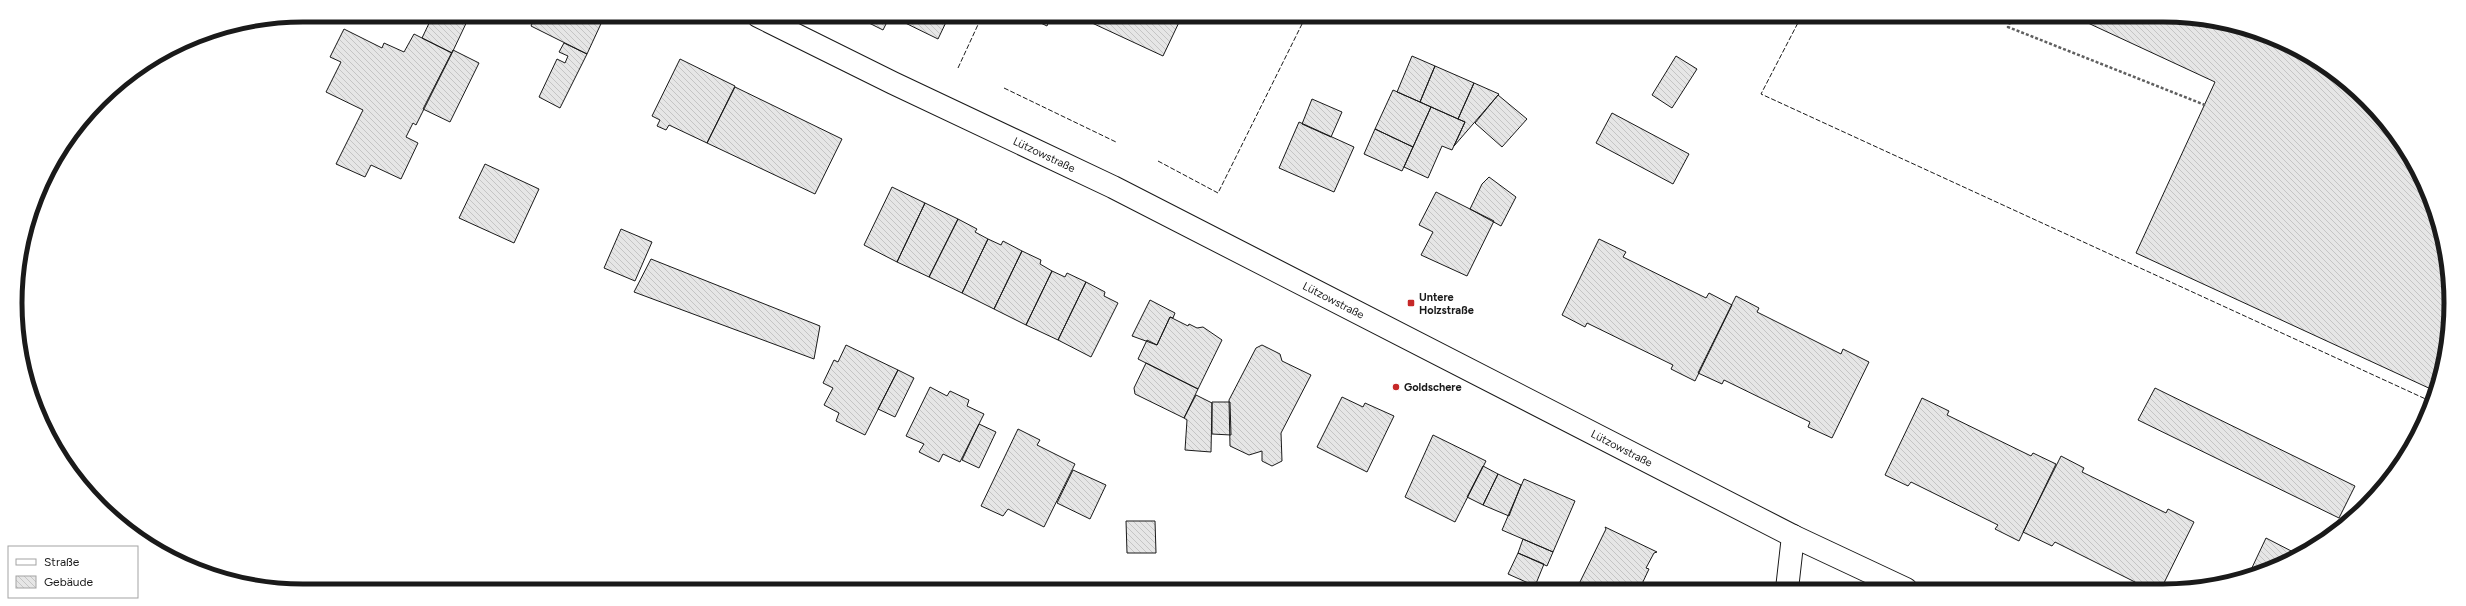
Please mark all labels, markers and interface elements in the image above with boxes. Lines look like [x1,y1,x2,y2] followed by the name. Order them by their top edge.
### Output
[1011,134,1077,175] street label: Lützowstraße
[1301,279,1366,321] street label: Lützowstraße
[1419,291,1474,317] place label: Untere Holzstraße
[1406,298,1416,308] marker: Untere Holzstraße
[1404,381,1462,394] place label: Goldschere
[1391,382,1401,392] marker: Goldschere
[1589,427,1655,469] street label: Lützowstraße
[8,546,138,598] legend
[44,555,80,569] text: Straße
[44,575,94,589] text: Gebäude

